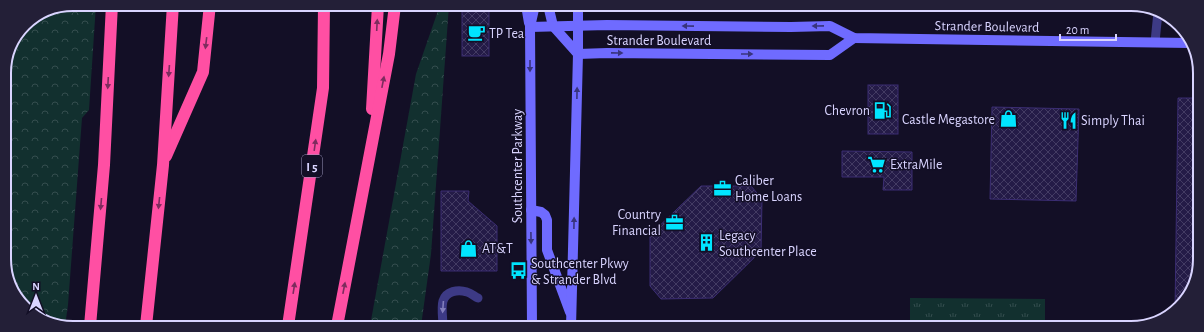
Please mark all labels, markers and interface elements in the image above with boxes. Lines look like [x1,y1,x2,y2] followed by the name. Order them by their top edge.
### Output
[1060,16,1116,42] scale bar
[374,19,381,31] one-way arrow
[935,19,1039,35] street label: Strander Boulevard
[466,23,486,43] cafe icon: TP Tea
[681,23,694,29] one-way arrow
[812,23,824,30] one-way arrow
[1066,24,1089,36] text: 20 m
[489,27,525,41] place label: TP Tea
[607,34,711,48] street label: Strander Boulevard
[203,37,209,49] one-way arrow
[611,50,623,57] one-way arrow
[741,51,754,57] one-way arrow
[527,60,533,73] one-way arrow
[165,65,172,77] one-way arrow
[381,76,387,88] one-way arrow
[105,77,111,90] one-way arrow
[574,86,580,99] one-way arrow
[873,100,893,120] fuel station icon: Chevron
[825,104,870,118] place label: Chevron
[511,109,525,223] street label: Southcenter Parkway
[998,109,1018,129] shop icon: Castle Megastore
[1058,110,1078,130] restaurant icon: Simply Thai
[902,113,995,127] place label: Castle Megastore
[1081,114,1145,128] place label: Simply Thai
[312,139,318,151] one-way arrow
[867,154,887,174] supermarket icon: ExtraMile
[302,155,322,177] road number: I 5
[890,158,943,172] place label: ExtraMile
[735,174,802,204] place label: Caliber Home Loans
[712,178,732,198] office icon: Caliber Home Loans
[155,197,162,209] one-way arrow
[97,198,104,210] one-way arrow
[612,208,661,238] place label: Country Financial
[664,212,684,232] office icon: Country Financial
[571,216,577,229] one-way arrow
[719,229,817,259] place label: Legacy Southcenter Place
[528,232,534,245] one-way arrow
[696,233,716,253] building icon: Legacy Southcenter Place
[459,238,479,258] shop icon: AT&T
[482,242,513,256] place label: AT&T
[531,257,629,287] place label: Southcenter Pkwy & Strander Blvd
[508,261,528,281] bus stop icon: Southcenter Pkwy & Strander Blvd
[16,276,56,316] north arrow
[32,281,40,292] text: N
[292,282,298,294] one-way arrow
[341,282,347,294] one-way arrow
[440,301,447,313] one-way arrow

